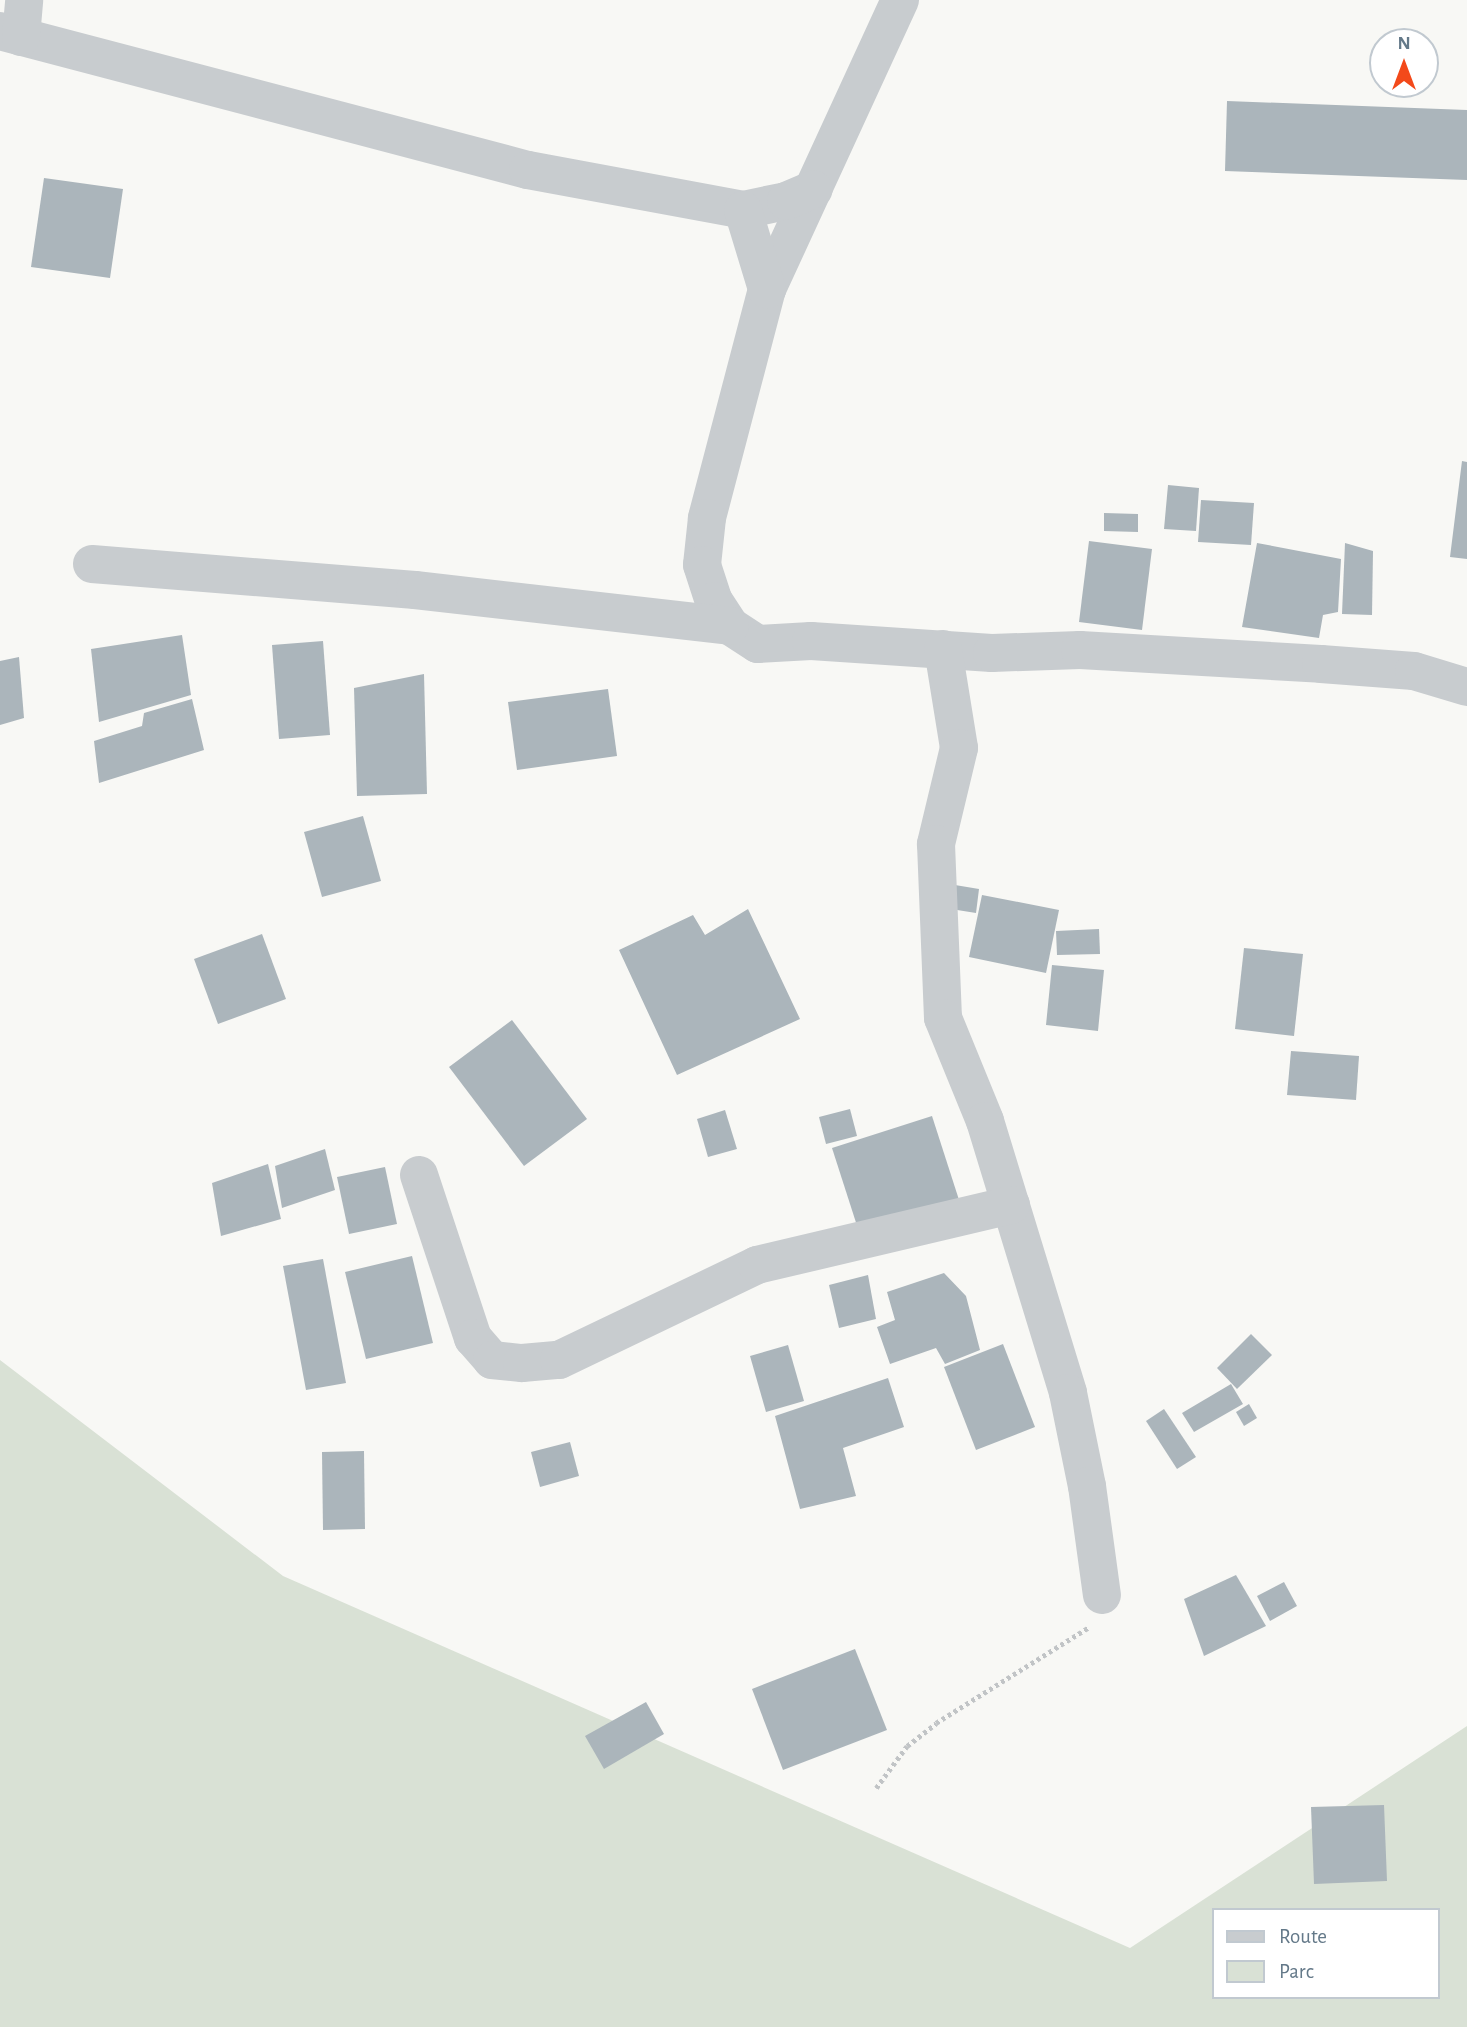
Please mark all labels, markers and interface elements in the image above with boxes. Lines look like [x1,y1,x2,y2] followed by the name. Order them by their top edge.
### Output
[1369,28,1439,98] north arrow
[1397,34,1411,53] text: N
[1212,1908,1439,1999] legend
[1279,1926,1327,1947] text: Route
[1279,1961,1314,1982] text: Parc

